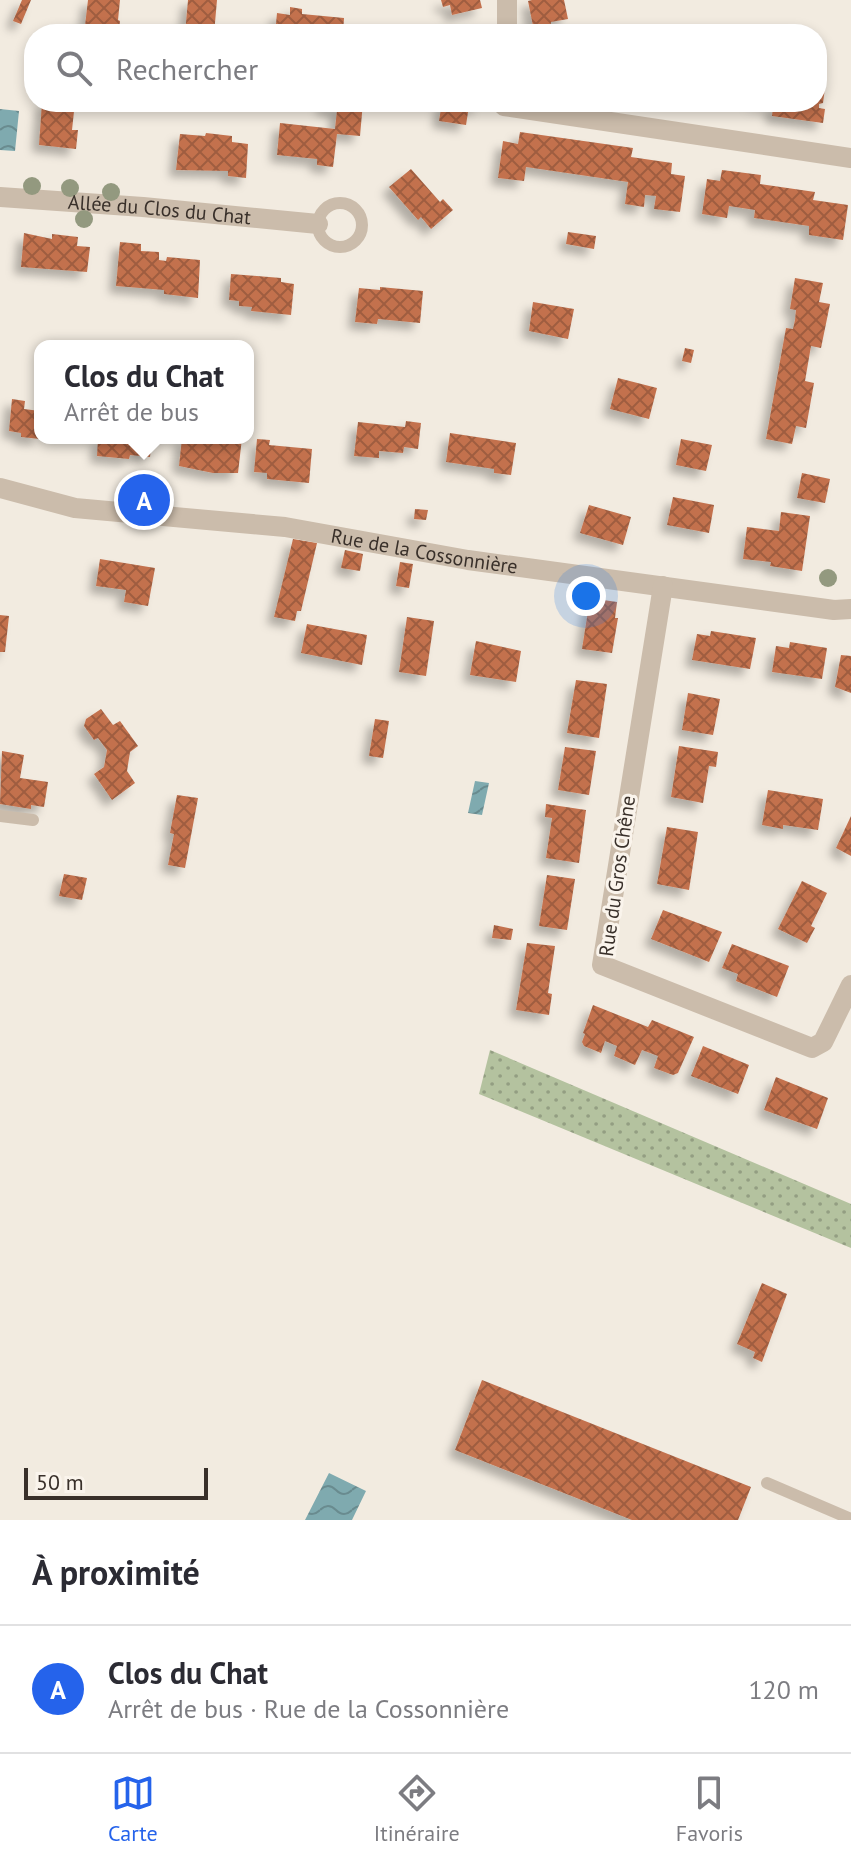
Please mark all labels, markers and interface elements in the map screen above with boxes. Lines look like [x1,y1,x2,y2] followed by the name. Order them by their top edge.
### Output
[24,24,827,112] search box
[52,46,96,90] icon: search
[116,49,258,88] text: Rechercher
[67,189,252,230] street label: Allée du Clos du Chat
[34,340,254,444] popup
[64,356,224,395] text: Clos du Chat
[64,395,199,428] text: Arrêt de bus
[118,470,170,530] pin: A
[329,523,519,580] street label: Rue de la Cossonnière
[566,576,606,616] your location
[593,794,641,958] street label: Rue du Gros Chêne
[24,1464,208,1500] scale bar
[36,1468,84,1496] text: 50 m
[32,1550,200,1594] text: À proximité
[108,1653,268,1692] text: Clos du Chat
[50,1673,66,1706] text: A
[748,1673,819,1706] text: 120 m
[108,1692,509,1725] text: Arrêt de bus · Rue de la Cossonnière
[108,1771,158,1847] tab: Carte
[374,1771,460,1847] tab: Itinéraire
[676,1771,743,1847] tab: Favoris

